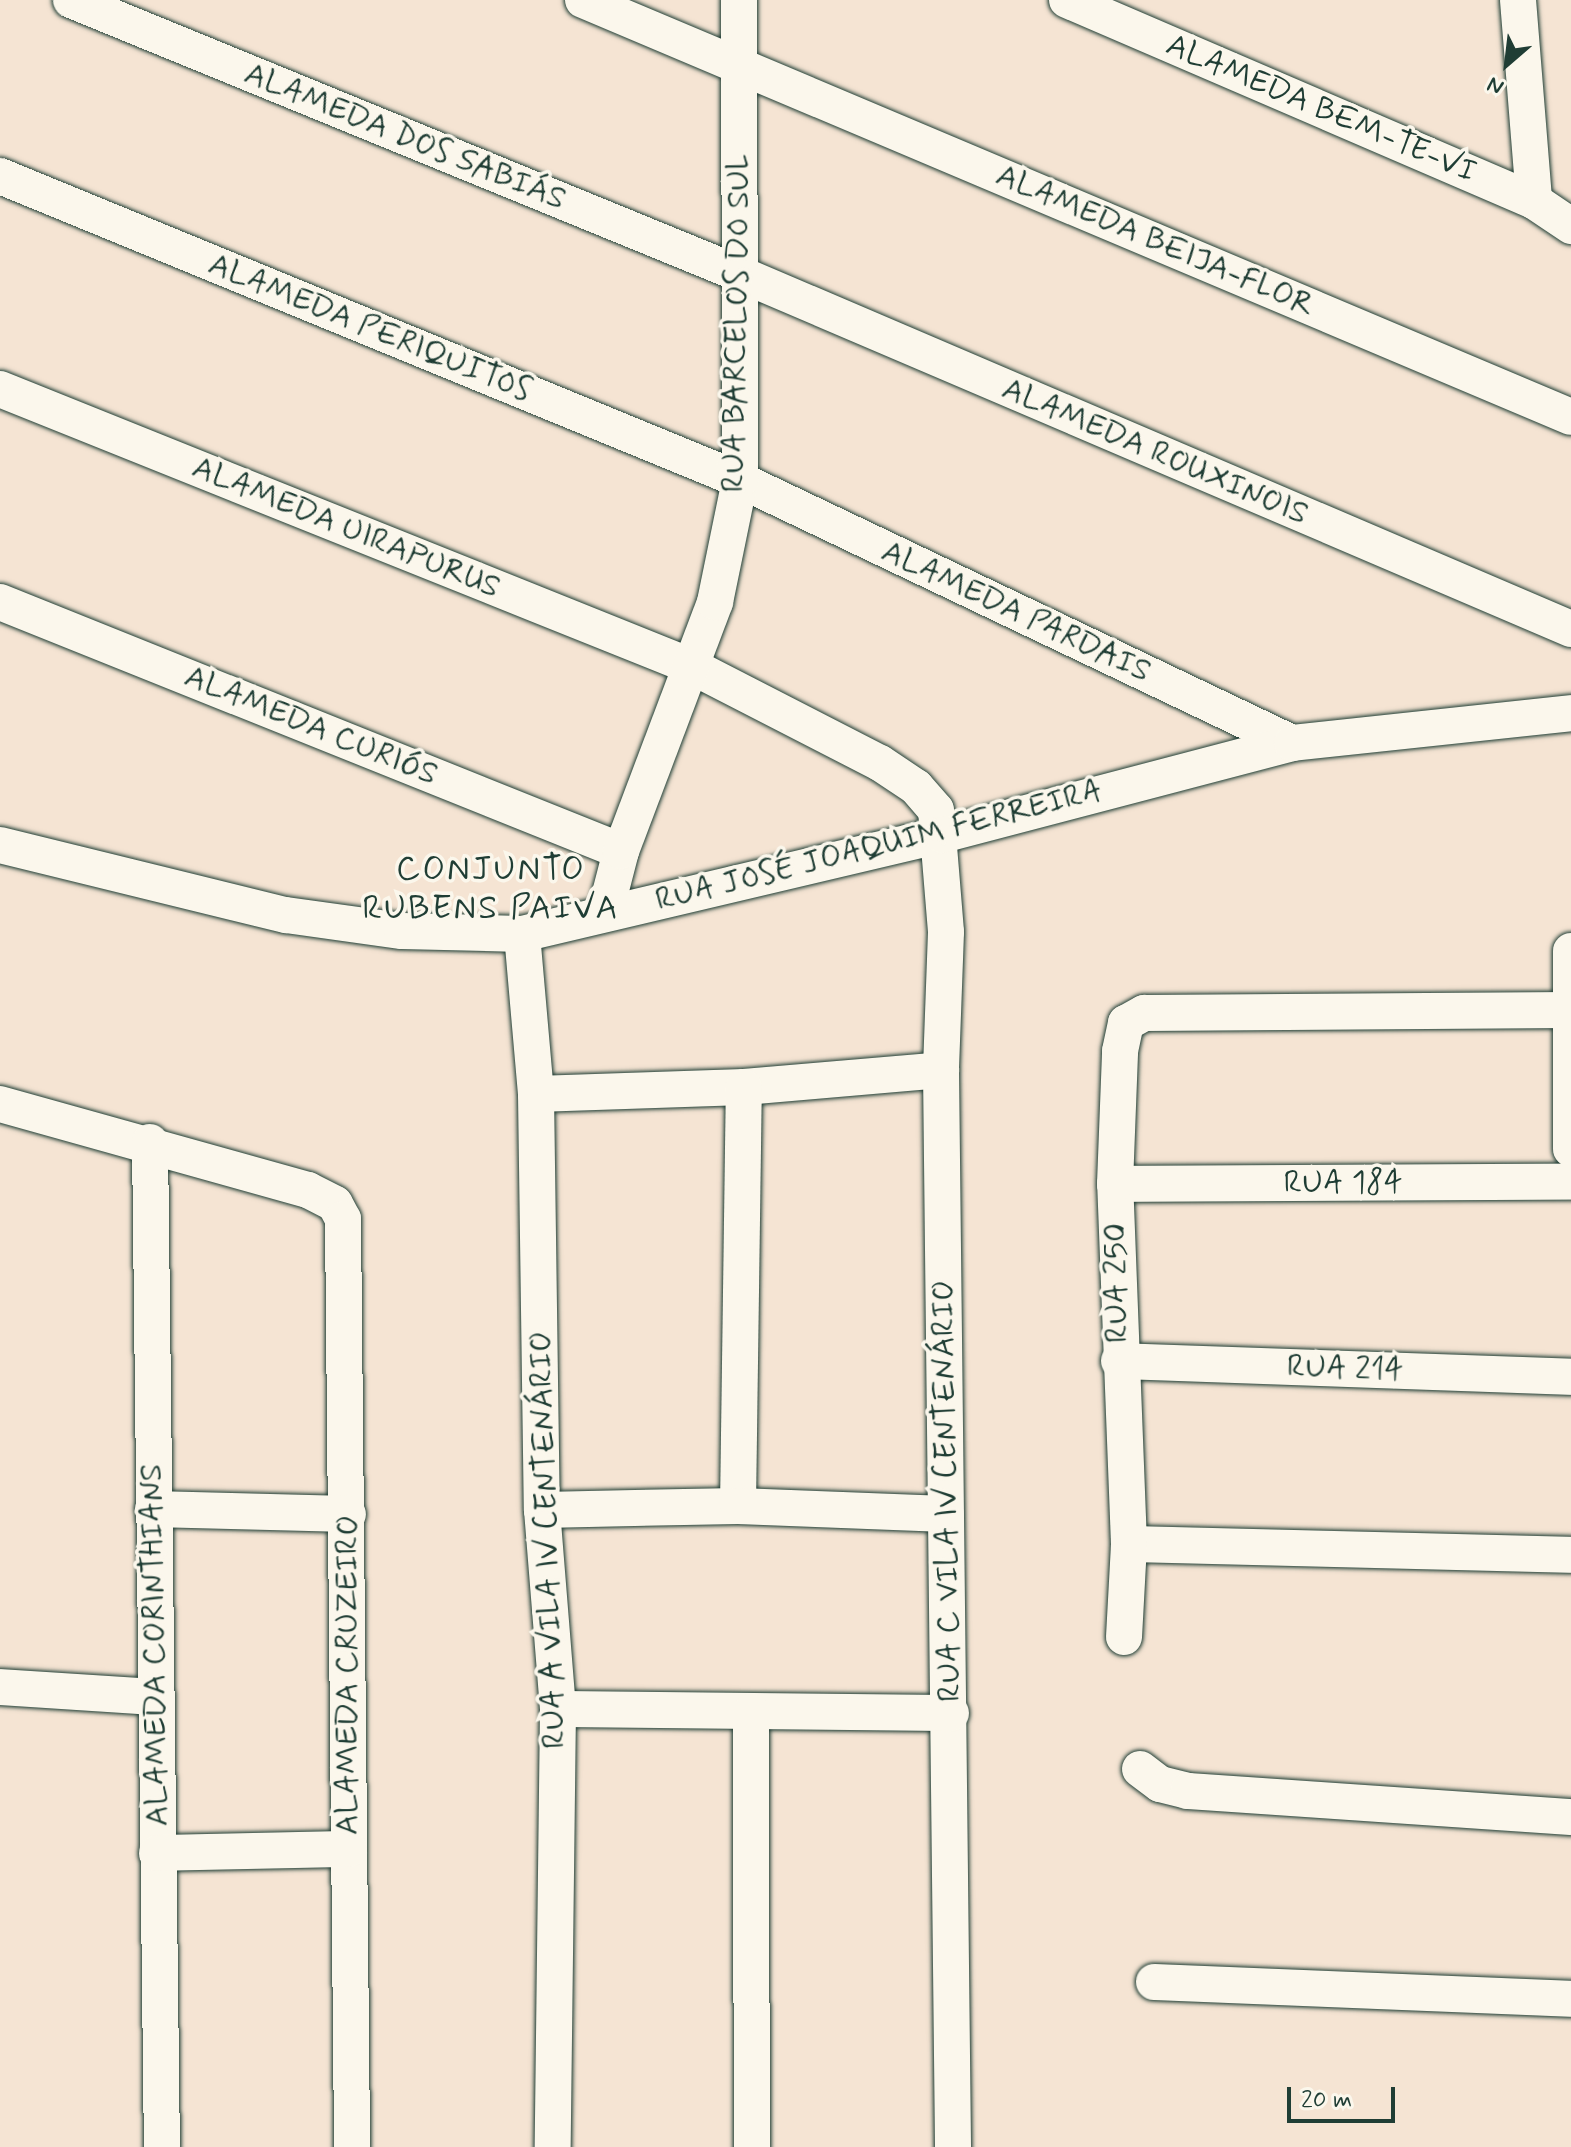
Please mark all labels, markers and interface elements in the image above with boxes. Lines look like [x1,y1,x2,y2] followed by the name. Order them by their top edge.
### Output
[1467,24,1547,104] north arrow
[1162,27,1480,191] street label: ALAMEDA BEM-TE-VI
[238,55,572,219] street label: ALAMEDA DOS SABIÁS
[1483,69,1509,101] text: N
[715,151,759,495] street label: RUA BARCELOS DO SUL
[988,156,1322,326] street label: ALAMEDA BEIJA-FLOR
[201,245,539,411] street label: ALAMEDA PERIQUITOS
[995,370,1315,534] street label: ALAMEDA ROUXINOIS
[181,447,511,609] street label: ALAMEDA UIRAPURUS
[878,534,1154,690] street label: ALAMEDA PARDAIS
[174,656,448,796] street label: ALAMEDA CURIÓS
[654,772,1104,920] street label: RUA JOSÉ JOAQUIM FERREIRA
[360,849,622,928] district label: CONJUNTO RUBENS PAIVA
[1283,1164,1403,1202] street label: RUA 184
[1097,1223,1137,1343] street label: RUA 250
[924,1273,970,1709] street label: RUA C VILA IV CENTENÁRIO
[521,1323,575,1757] street label: RUA A VILA IV CENTENÁRIO
[1286,1348,1404,1390] street label: RUA 214
[133,1462,177,1828] street label: ALAMEDA CORINTHIANS
[329,1516,367,1834] street label: ALAMEDA CRUZEIRO
[1291,2071,1399,2121] scale bar
[1301,2085,1352,2116] text: 20 m

